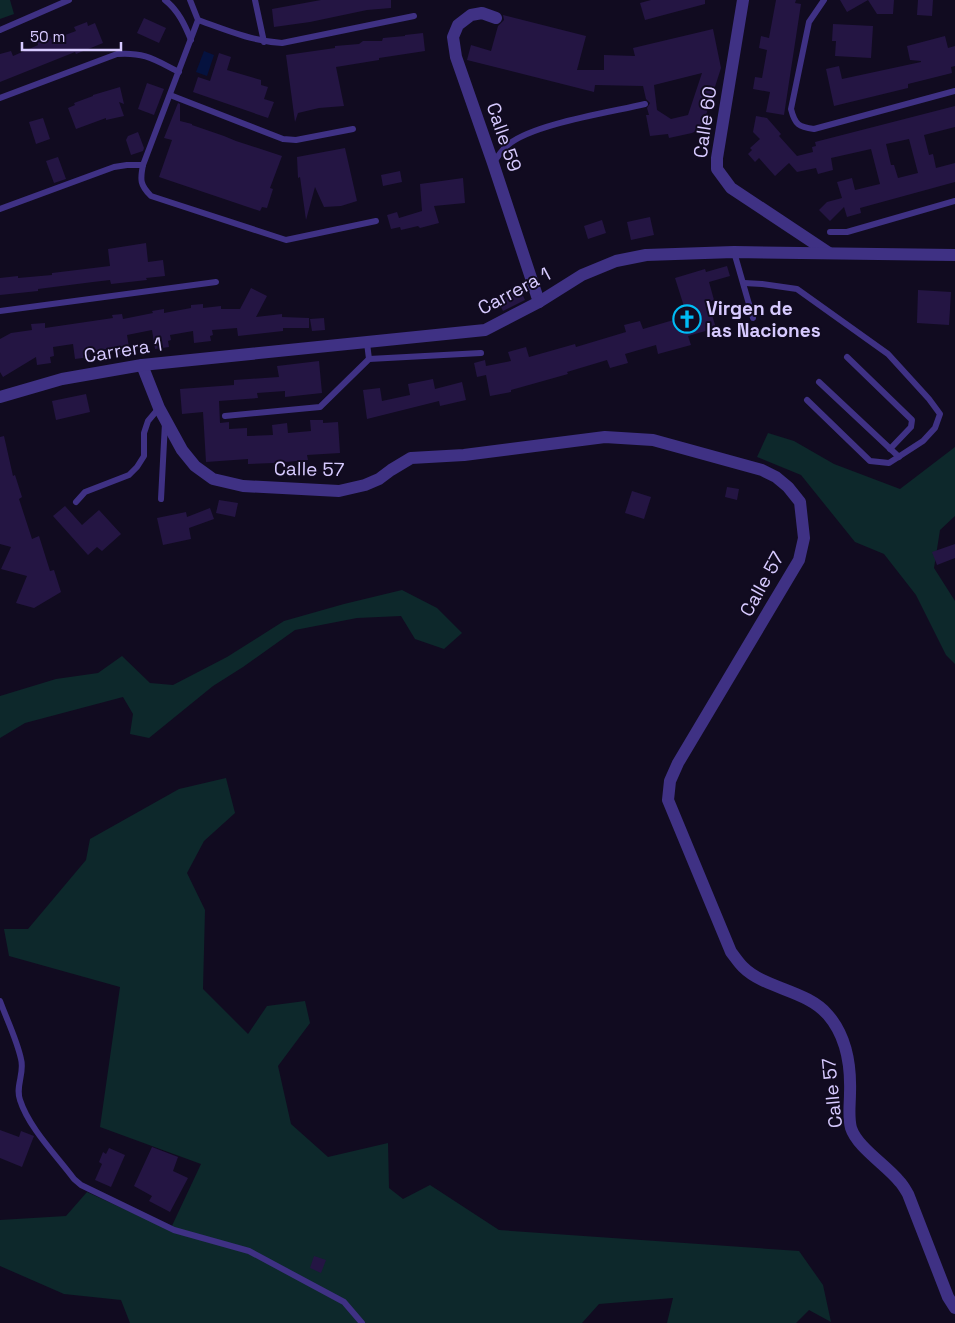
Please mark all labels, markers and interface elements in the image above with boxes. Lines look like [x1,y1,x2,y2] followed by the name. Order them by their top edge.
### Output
[22,20,121,52] scale bar
[30,27,65,46] text: 50 m
[688,84,722,160] street label: Calle 60
[481,99,527,175] street label: Calle 59
[473,261,555,321] street label: Carrera 1
[706,296,821,343] place label: Virgen de las Naciones
[672,304,702,334] church icon: Virgen de las Naciones
[82,331,164,369] street label: Carrera 1
[274,456,345,482] street label: Calle 57
[734,547,790,621] street label: Calle 57
[816,1056,848,1129] street label: Calle 57

